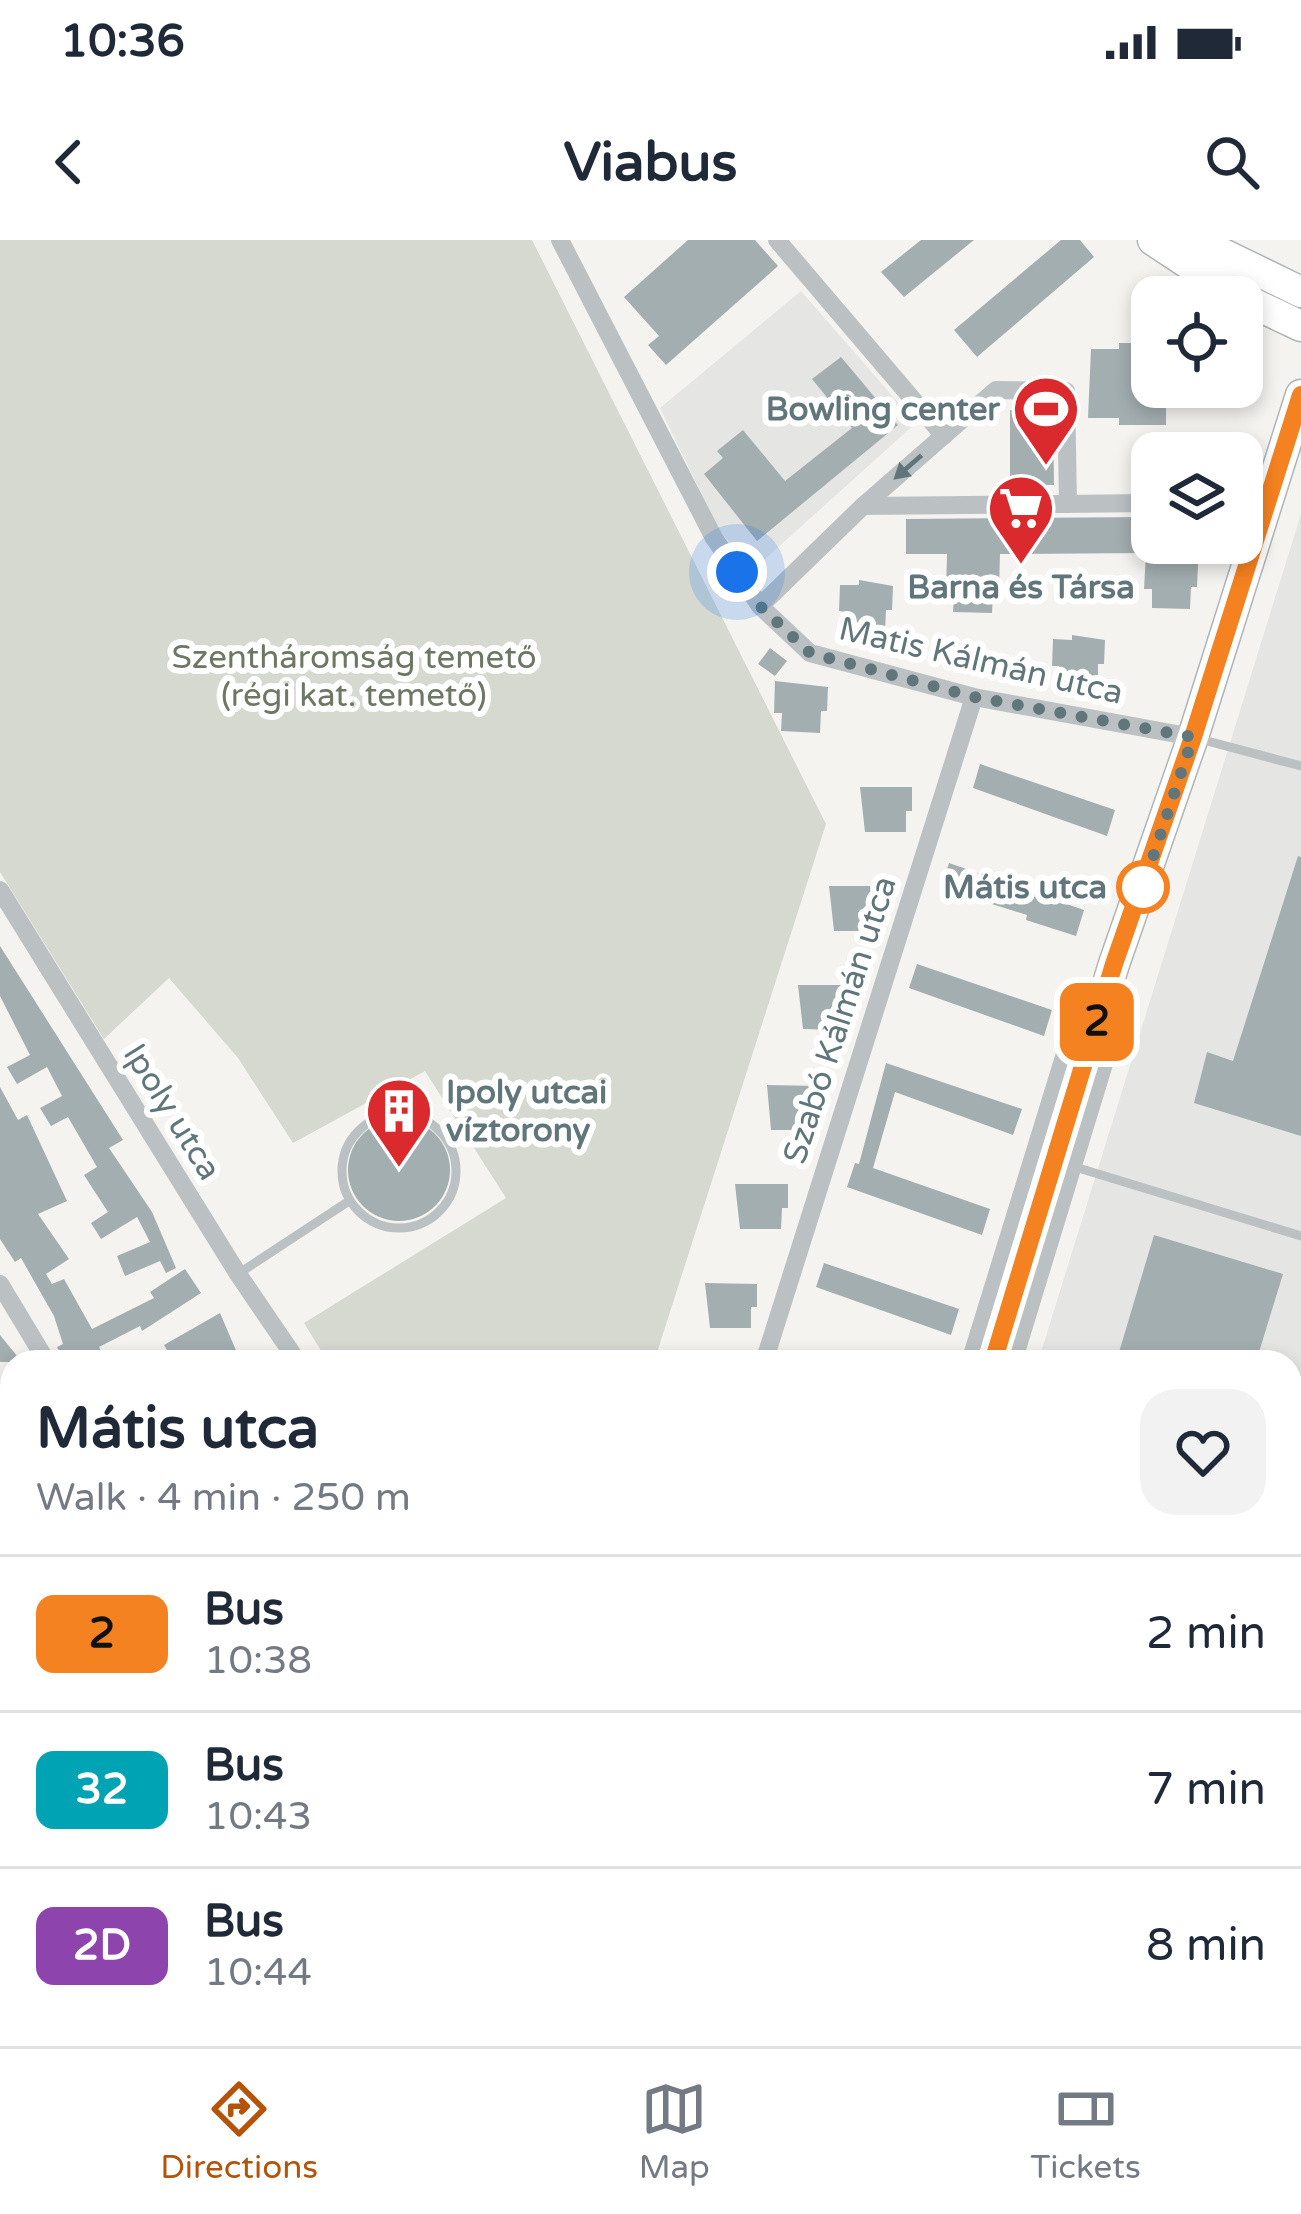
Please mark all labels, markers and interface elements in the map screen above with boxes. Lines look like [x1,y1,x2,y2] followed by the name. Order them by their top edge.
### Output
[60,15,185,69] text: 10:36
[36,129,102,195] icon: back
[1199,129,1265,195] icon: search
[564,130,737,195] text: Viabus
[1131,276,1263,564] map controls
[1131,276,1263,408] button: locate
[1011,374,1081,468] sports icon: Bowling center
[766,390,1000,429] place label: Bowling center
[1131,432,1263,564] button: layers
[893,453,923,480] one-way arrow
[986,473,1056,567] supermarket icon: Barna és Társa
[707,542,767,602] your location
[907,568,1135,607] place label: Barna és Társa
[835,609,1127,713] street label: Matis Kálmán utca
[171,638,537,715] park label: Szentháromság temető (régi kat. temető)
[1118,862,1168,912] marker: Mátis utca
[943,868,1107,907] place label: Mátis utca
[775,871,905,1169] street label: Szabó Kálmán utca
[1058,983,1136,1061] line badge: 2
[1084,996,1110,1047] text: 2
[115,1037,229,1187] street label: Ipoly utca
[446,1073,607,1150] place label: Ipoly utcai víztorony
[364,1076,434,1170] building icon: Ipoly utcai víztorony
[1140,1389,1266,1515] button: heart
[36,1395,319,1463] text: Mátis utca
[36,1474,411,1521] text: Walk · 4 min · 250 m
[204,1583,284,1637] text: Bus
[1146,1607,1266,1661] text: 2 min
[89,1608,115,1659] text: 2
[204,1637,312,1684] text: 10:38
[204,1739,284,1793] text: Bus
[1146,1763,1266,1817] text: 7 min
[76,1764,128,1815] text: 32
[204,1793,312,1840] text: 10:43
[204,1895,284,1949] text: Bus
[1146,1919,1266,1973] text: 8 min
[73,1920,131,1971] text: 2D
[204,1949,312,1996] text: 10:44
[160,2076,318,2187] tab: Directions
[639,2076,710,2187] tab: Map
[1030,2076,1141,2187] tab: Tickets

